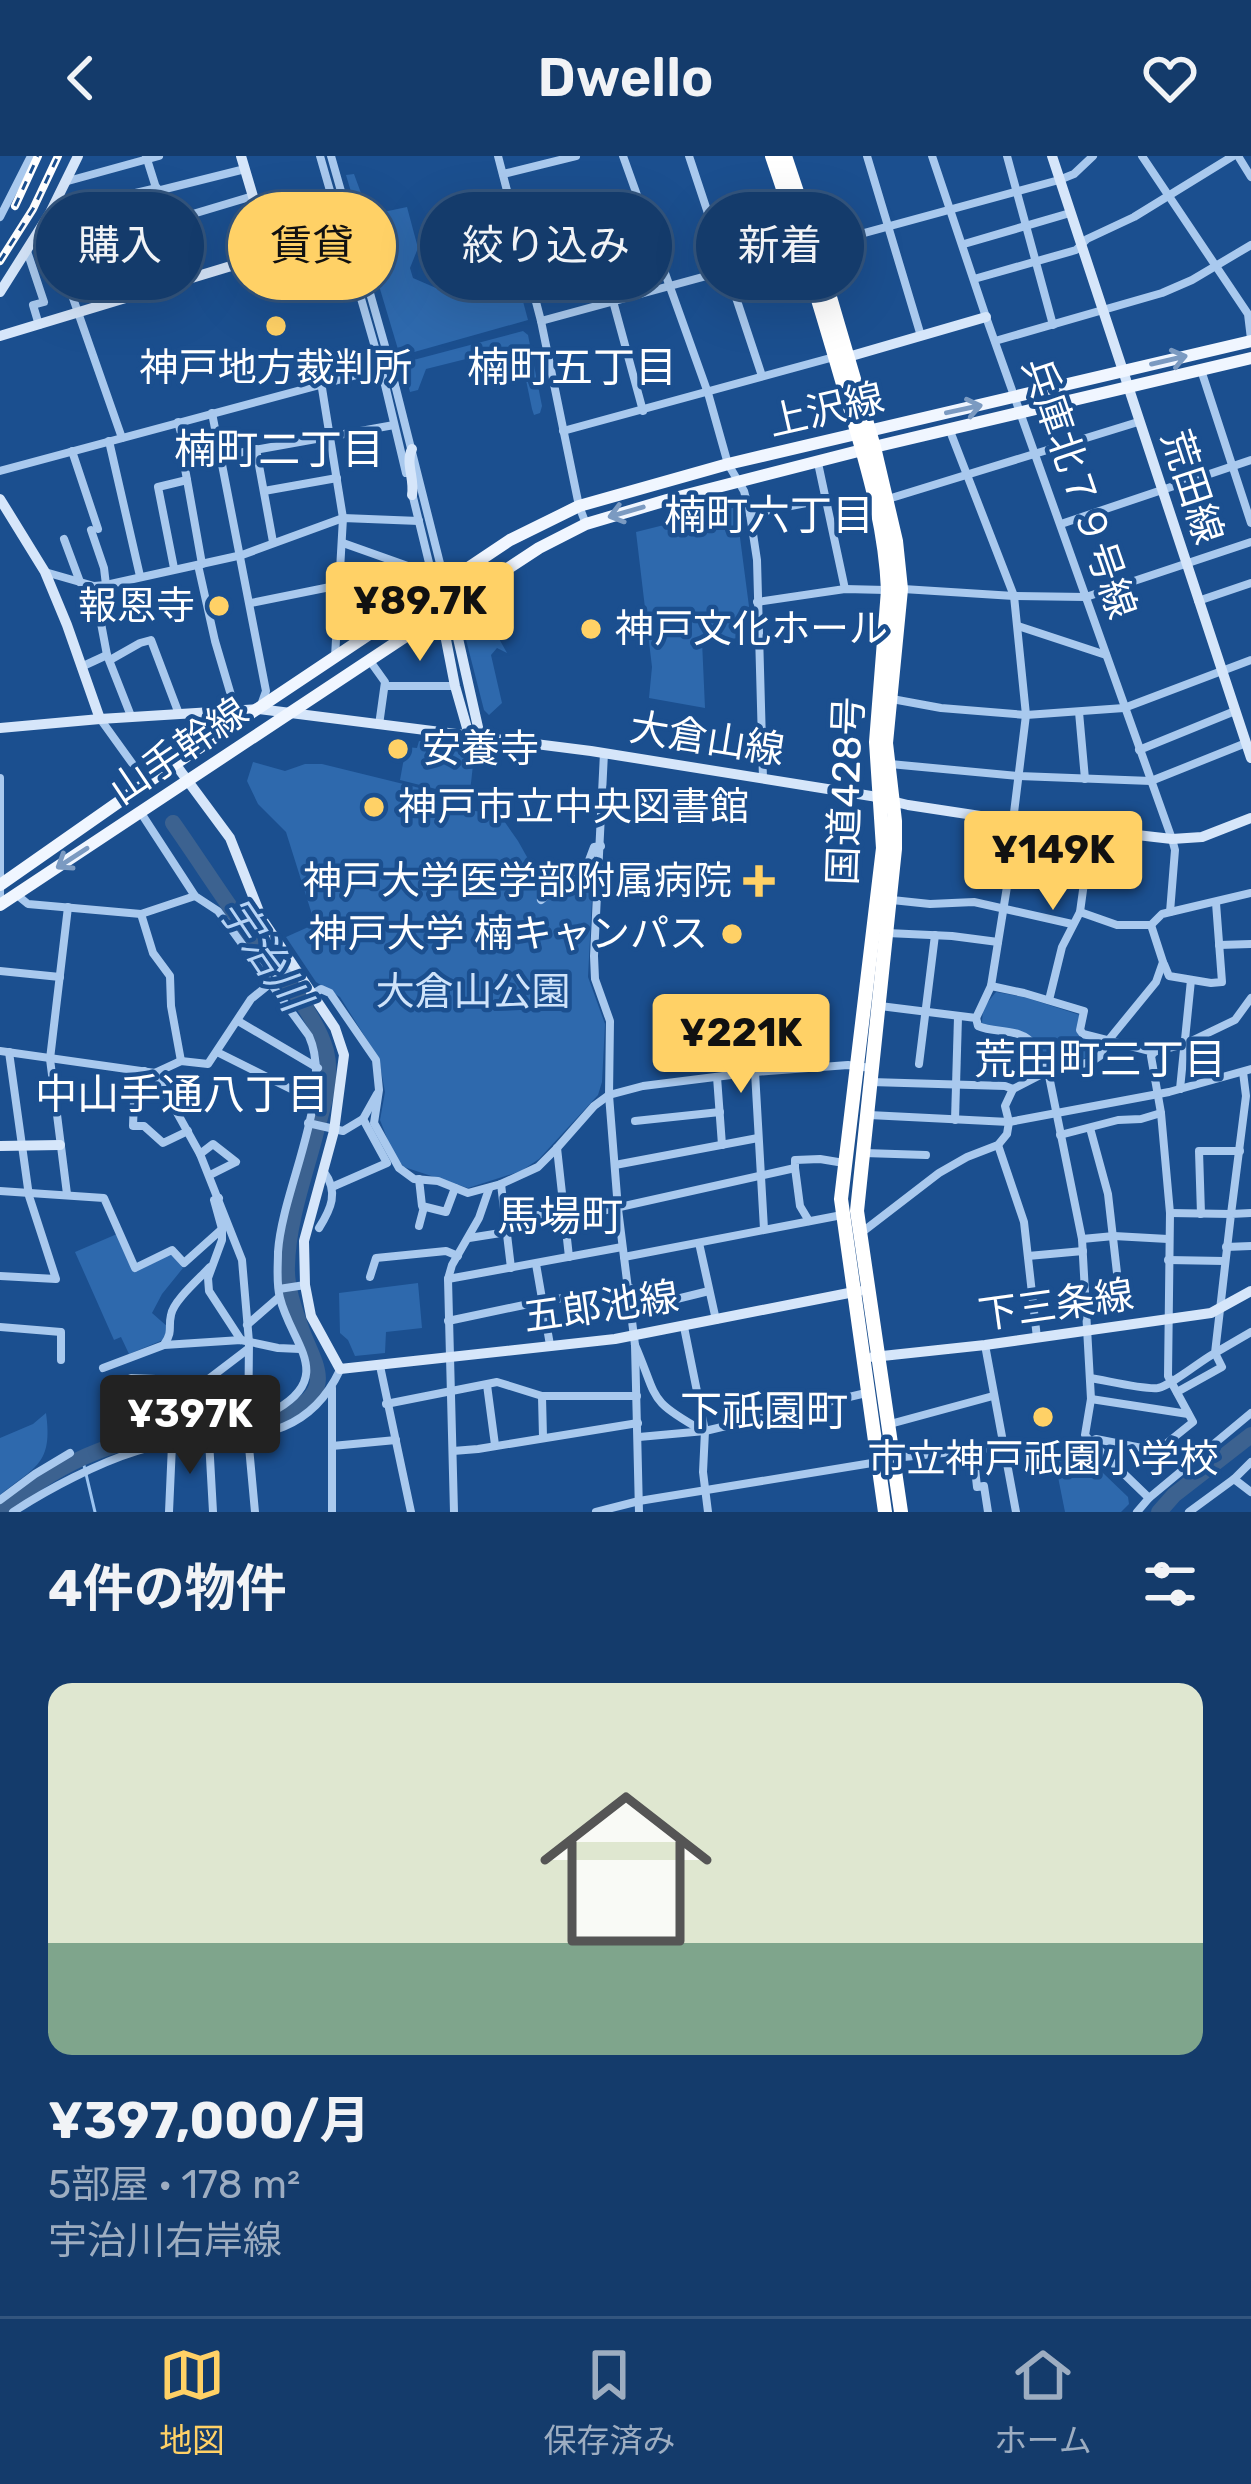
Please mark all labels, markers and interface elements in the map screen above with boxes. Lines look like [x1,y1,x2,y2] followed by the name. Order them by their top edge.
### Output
[48,45,114,111] icon: back
[1137,45,1203,111] icon: heart
[538,46,713,110] text: Dwello
[36,192,204,300] chip: 購入
[228,192,396,300] chip: 賃貸
[420,192,672,300] chip: 絞り込み
[696,192,864,300] chip: 新着
[263,313,289,339] marker: 神戸地方裁判所
[467,343,677,393] district label: 楠町五丁目
[139,345,413,391] place label: 神戸地方裁判所
[1150,348,1188,370] one-way arrow
[1013,351,1145,625] street label: 兵庫北７９号線
[764,374,888,446] street label: 上沢線
[945,397,983,420] one-way arrow
[1152,424,1232,550] street label: 荒田線
[174,425,384,475] district label: 楠町二丁目
[664,491,874,541] district label: 楠町六丁目
[608,502,646,524] one-way arrow
[322,562,518,664] pin: ¥89.7K
[353,578,487,624] text: ¥89.7K
[78,583,195,629] place label: 報恩寺
[206,593,232,619] marker: 報恩寺
[615,606,888,652] place label: 神戸文化ホール
[578,616,604,642] marker: 神戸文化ホール
[101,688,257,814] street label: 山手幹線
[820,696,872,886] street label: 国道428号
[626,704,788,774] street label: 大倉山線
[422,726,539,772] place label: 安養寺
[385,736,411,762] marker: 安養寺
[398,784,749,830] place label: 神戸市立中央図書館
[361,794,387,820] marker: 神戸市立中央図書館
[969,811,1137,913] pin: ¥149K
[991,827,1115,873] text: ¥149K
[56,845,90,870] one-way arrow
[303,858,732,904] place label: 神戸大学医学部附属病院
[743,865,775,897] marker: 神戸大学医学部附属病院
[208,888,322,1024] water label: 宇治川
[308,911,708,957] place label: 神戸大学 楠キャンパス
[719,921,745,947] marker: 神戸大学 楠キャンパス
[375,969,571,1015] park label: 大倉山公園
[657,994,825,1096] pin: ¥221K
[680,1010,802,1056] text: ¥221K
[974,1035,1226,1085] district label: 荒田町三丁目
[35,1070,329,1120] district label: 中山手通八丁目
[497,1192,623,1242] district label: 馬場町
[976,1271,1136,1339] street label: 下三条線
[521,1273,681,1341] street label: 五郎池線
[106,1375,274,1477] pin: ¥397K
[680,1387,848,1437] district label: 下祇園町
[127,1391,253,1437] text: ¥397K
[1030,1404,1056,1430] marker: 市立神戸祇園小学校
[867,1436,1219,1482] place label: 市立神戸祇園小学校
[1137,1551,1203,1617] icon: filters
[48,1558,287,1619] text: 4件の物件
[518,1761,734,1977] icon: home
[48,2090,371,2151] text: ¥397,000/月
[48,2162,300,2208] text: 5部屋 · 178 m²
[48,2218,282,2264] text: 宇治川右岸線
[159,2342,225,2462] tab: 地図
[543,2342,675,2462] tab: 保存済み
[994,2342,1092,2462] tab: ホーム

